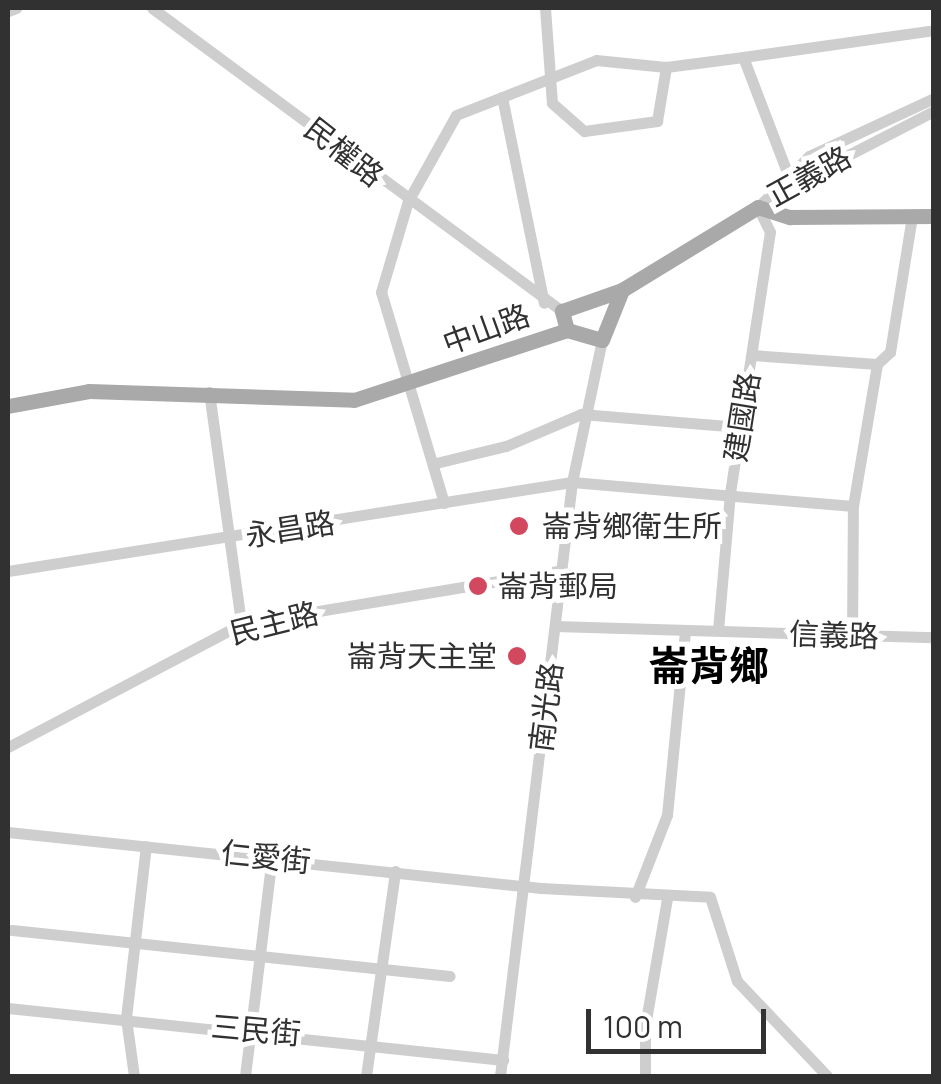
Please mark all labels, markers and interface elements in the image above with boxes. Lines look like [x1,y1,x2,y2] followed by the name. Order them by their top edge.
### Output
[297,110,391,194] street label: 民權路
[761,138,857,214] street label: 正義路
[438,297,534,361] street label: 中山路
[717,370,767,464] street label: 建國路
[243,504,337,554] street label: 永昌路
[542,508,722,544] place label: 崙背鄉衛生所
[506,513,532,539] marker: 崙背鄉衛生所
[498,568,618,604] place label: 崙背郵局
[467,575,489,597] marker: 崙背郵局
[226,595,322,651] street label: 民主路
[788,615,880,655] street label: 信義路
[347,638,497,674] place label: 崙背天主堂
[649,641,769,689] district label: 崙背鄉
[506,645,528,667] marker: 崙背天主堂
[523,660,569,754] street label: 南光路
[219,834,313,880] street label: 仁愛街
[591,989,771,1051] scale bar
[603,1006,683,1047] text: 100 m
[210,1008,302,1052] street label: 三民街

